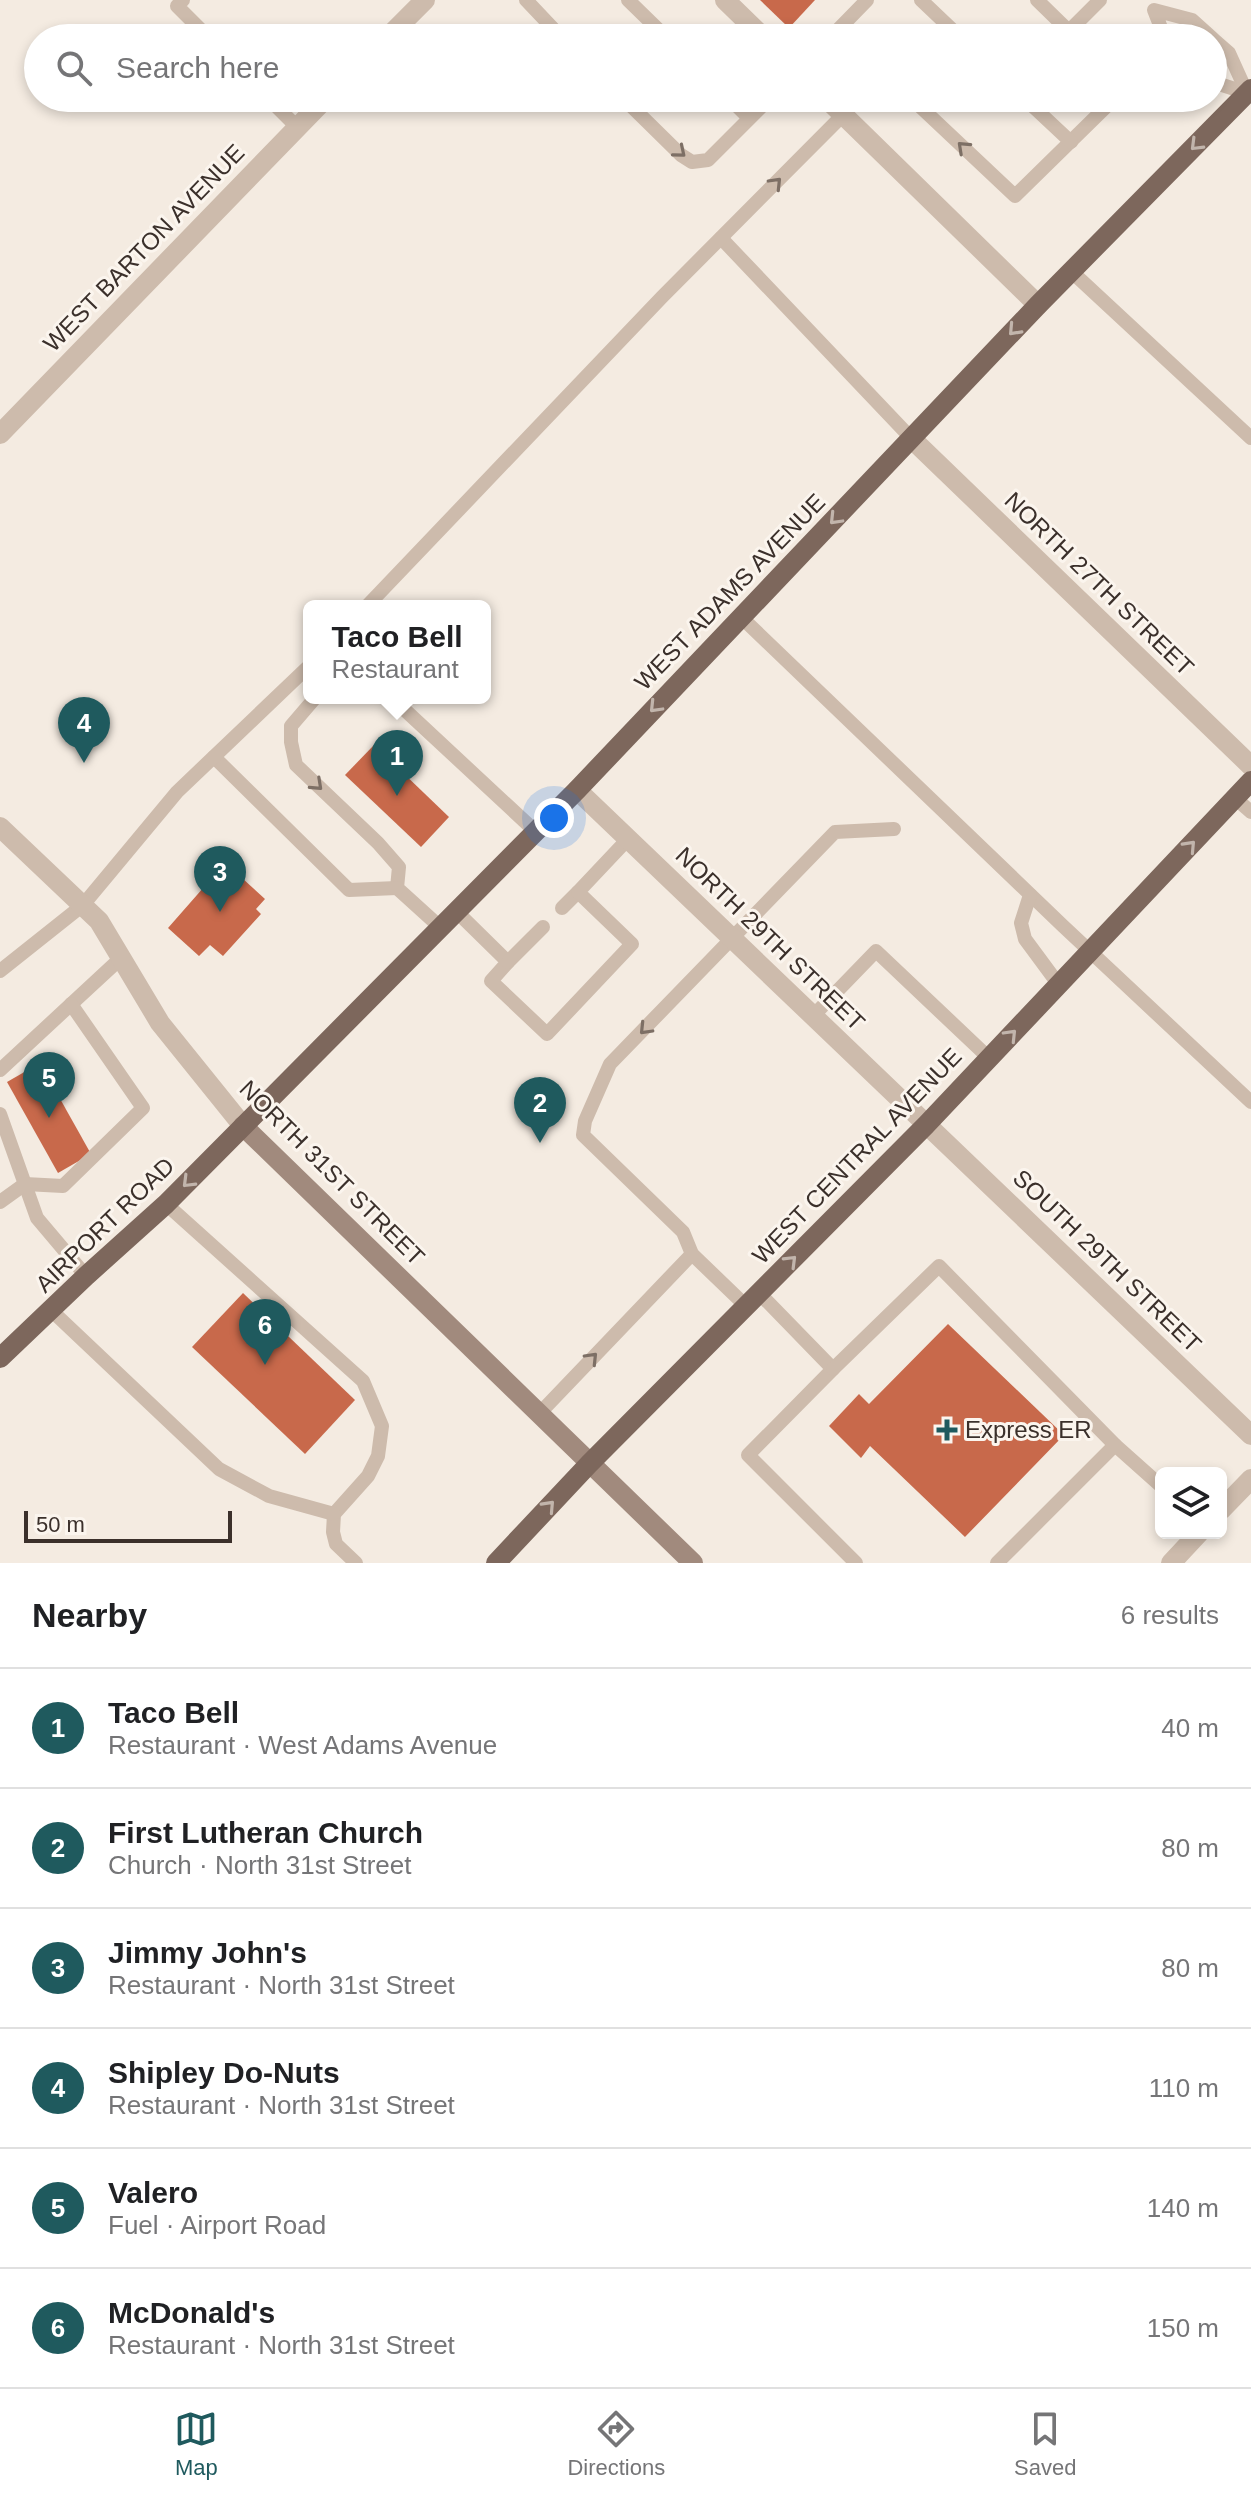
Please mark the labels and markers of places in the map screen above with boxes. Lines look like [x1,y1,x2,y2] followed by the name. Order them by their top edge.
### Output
[58,697,110,763] pin: 4
[371,730,423,796] pin: 1
[194,846,246,912] pin: 3
[23,1052,75,1118] pin: 5
[514,1077,566,1143] pin: 2
[239,1299,291,1365] pin: 6
[965,1416,1092,1443] place label: Express ER
[936,1419,958,1441] marker: Express ER

